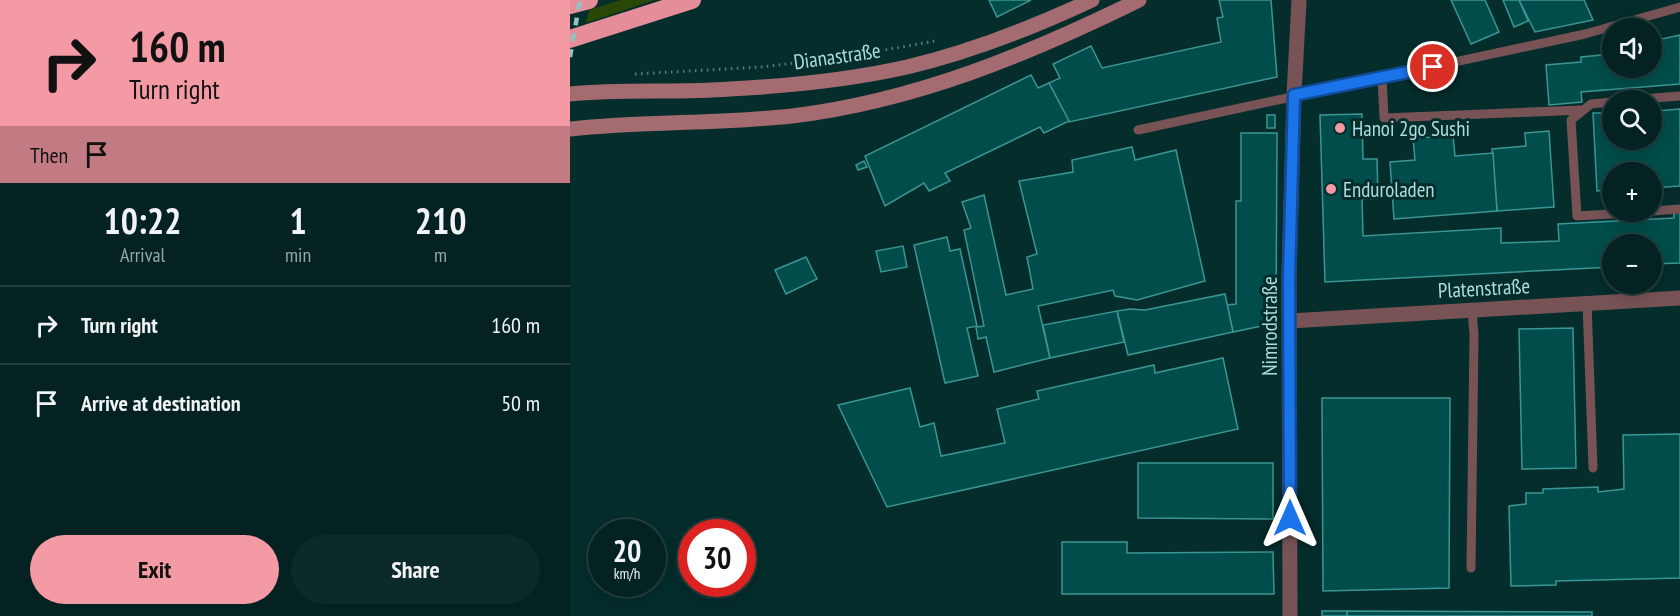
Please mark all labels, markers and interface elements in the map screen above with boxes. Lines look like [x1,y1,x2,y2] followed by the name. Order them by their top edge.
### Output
[1602,18,1662,294] map controls
[1602,18,1662,78] button: sound
[129,19,226,74] text: 160 m
[30,24,108,102] icon: right
[792,37,882,75] street label: Dianastraße
[1407,41,1458,92] pin
[1416,50,1449,83] icon: arrive
[129,72,220,106] text: Turn right
[1602,90,1662,150] button: search
[1352,115,1470,142] place label: Hanoi 2go Sushi
[1333,121,1347,135] marker: Hanoi 2go Sushi
[80,138,113,171] icon: arrive
[30,141,68,169] text: Then
[1602,162,1662,222] button: +
[1343,176,1435,203] place label: Enduroladen
[1324,182,1338,196] marker: Enduroladen
[104,197,181,244] text: 10:22
[289,197,307,244] text: 1
[415,197,466,244] text: 210
[1602,234,1662,294] button: −
[120,242,165,268] text: Arrival
[285,242,311,268] text: min
[434,242,447,268] text: m
[1437,272,1531,304] street label: Platenstraße
[1256,276,1283,376] street label: Nimrodstraße
[30,309,63,342] icon: right
[81,311,158,339] text: Turn right
[491,311,540,339] text: 160 m
[30,387,63,420] icon: arrive
[81,389,241,417] text: Arrive at destination
[501,389,540,417] text: 50 m
[1258,486,1322,550] position arrow
[678,519,756,597] speed limit sign: 30
[613,531,641,570] text: 20
[30,535,279,604] button: Exit
[291,535,540,604] button: Share
[614,564,640,583] text: km/h

